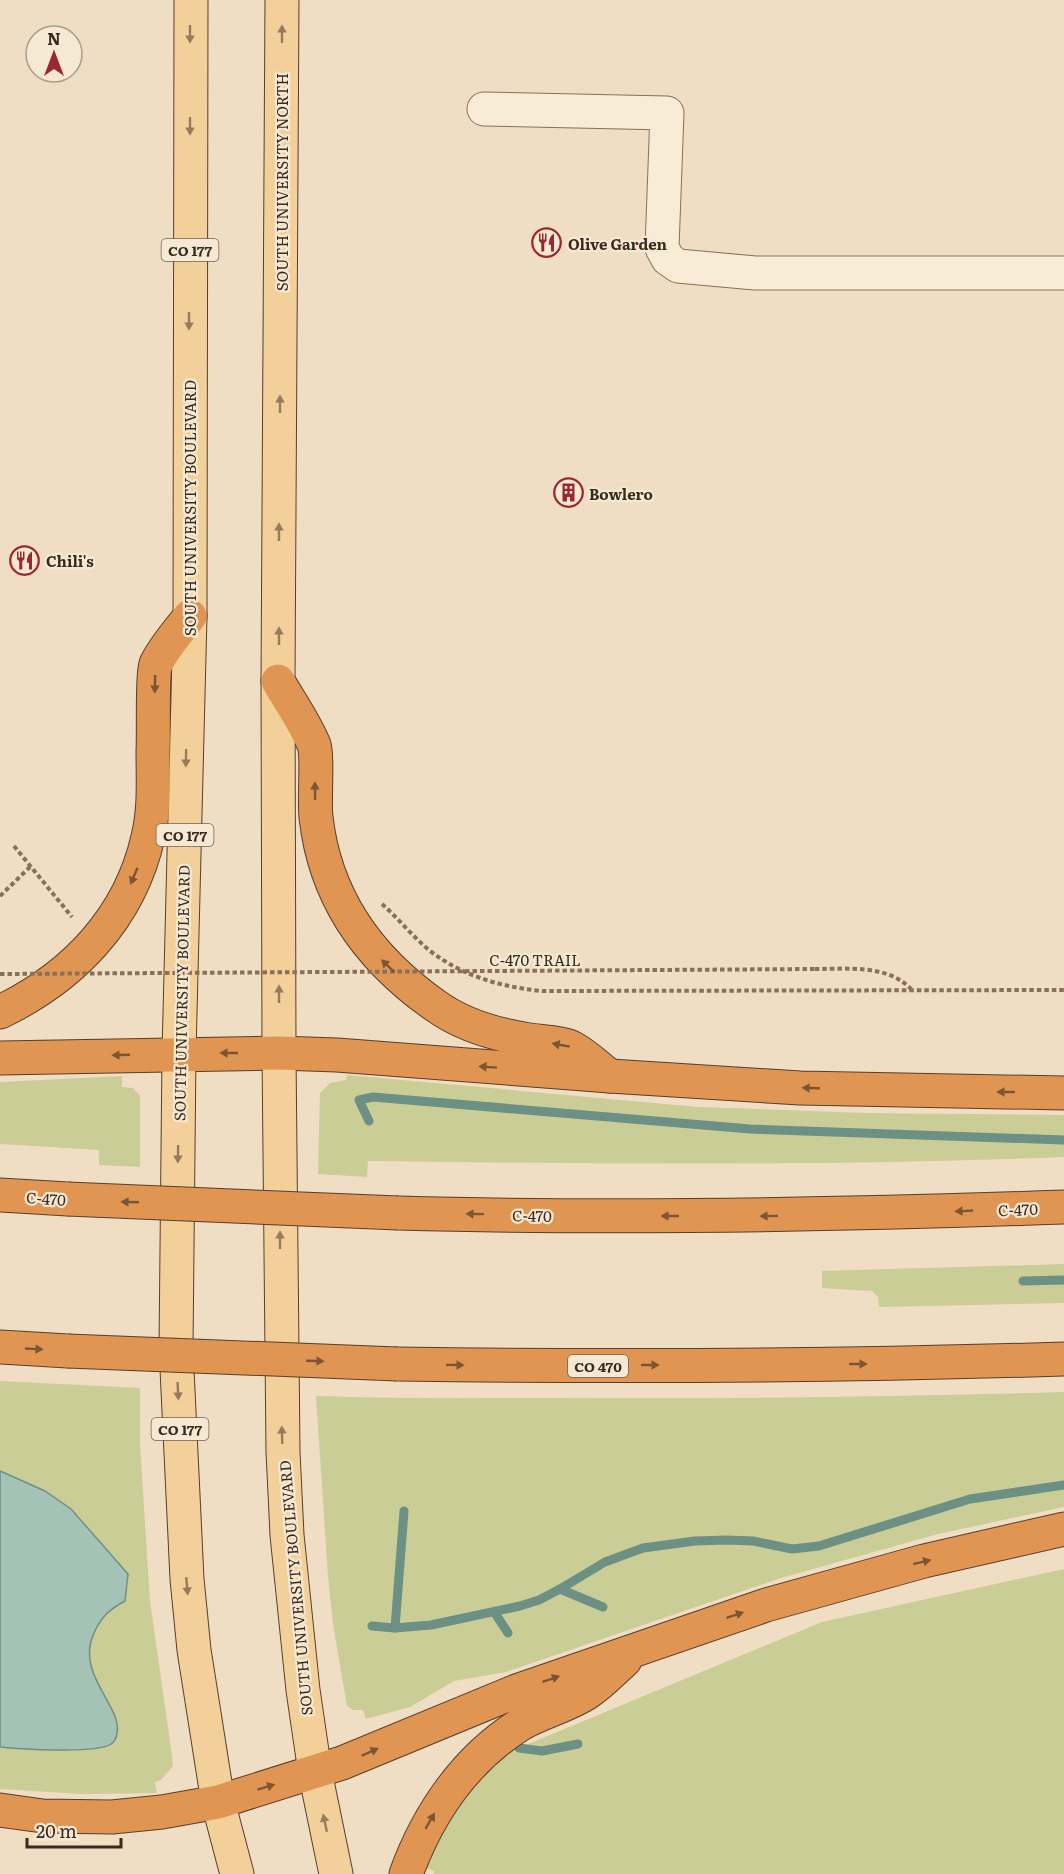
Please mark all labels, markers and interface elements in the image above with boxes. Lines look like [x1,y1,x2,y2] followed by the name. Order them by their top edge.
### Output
[24,24,84,84] north arrow
[185,24,195,43] one-way arrow
[277,24,287,43] one-way arrow
[47,26,61,50] text: N
[270,73,293,291] street label: SOUTH UNIVERSITY NORTH
[185,116,195,135] one-way arrow
[531,227,563,259] restaurant icon: Olive Garden
[568,232,668,255] place label: Olive Garden
[162,239,219,261] road number: CO 177
[184,311,194,330] one-way arrow
[178,380,201,636] street label: SOUTH UNIVERSITY BOULEVARD
[275,394,285,413] one-way arrow
[552,477,584,509] building icon: Bowlero
[589,482,653,505] place label: Bowlero
[274,522,284,541] one-way arrow
[9,544,41,576] restaurant icon: Chili's
[46,549,94,572] place label: Chili's
[274,626,284,645] one-way arrow
[150,675,159,694] one-way arrow
[182,749,191,768] one-way arrow
[310,782,320,801] one-way arrow
[156,824,213,846] road number: CO 177
[167,865,195,1121] street label: SOUTH UNIVERSITY BOULEVARD
[129,868,139,886] one-way arrow
[489,948,581,971] street label: C-470 TRAIL
[381,960,395,974] one-way arrow
[274,985,284,1004] one-way arrow
[551,1040,570,1049] one-way arrow
[219,1048,238,1058] one-way arrow
[111,1050,130,1060] one-way arrow
[479,1062,498,1071] one-way arrow
[801,1084,820,1093] one-way arrow
[996,1087,1015,1097] one-way arrow
[173,1144,183,1163] one-way arrow
[25,1185,67,1211] street label: C-470
[121,1197,140,1207] one-way arrow
[998,1197,1039,1221] street label: C-470
[512,1203,552,1227] street label: C-470
[954,1207,973,1216] one-way arrow
[466,1210,485,1219] one-way arrow
[661,1211,680,1221] one-way arrow
[759,1211,778,1220] one-way arrow
[275,1230,285,1249] one-way arrow
[25,1345,44,1354] one-way arrow
[568,1355,628,1377] road number: CO 470
[306,1356,325,1366] one-way arrow
[446,1360,465,1370] one-way arrow
[641,1360,660,1370] one-way arrow
[848,1360,867,1369] one-way arrow
[174,1381,183,1400] one-way arrow
[152,1418,208,1440] road number: CO 177
[278,1425,287,1444] one-way arrow
[272,1459,318,1717] street label: SOUTH UNIVERSITY BOULEVARD
[913,1556,932,1566] one-way arrow
[183,1576,192,1595] one-way arrow
[726,1610,744,1620] one-way arrow
[542,1674,560,1683] one-way arrow
[361,1747,378,1756] one-way arrow
[258,1782,276,1791] one-way arrow
[27,1811,122,1849] scale bar
[424,1813,435,1829] one-way arrow
[320,1814,329,1833] one-way arrow
[36,1817,77,1844] text: 20 m

